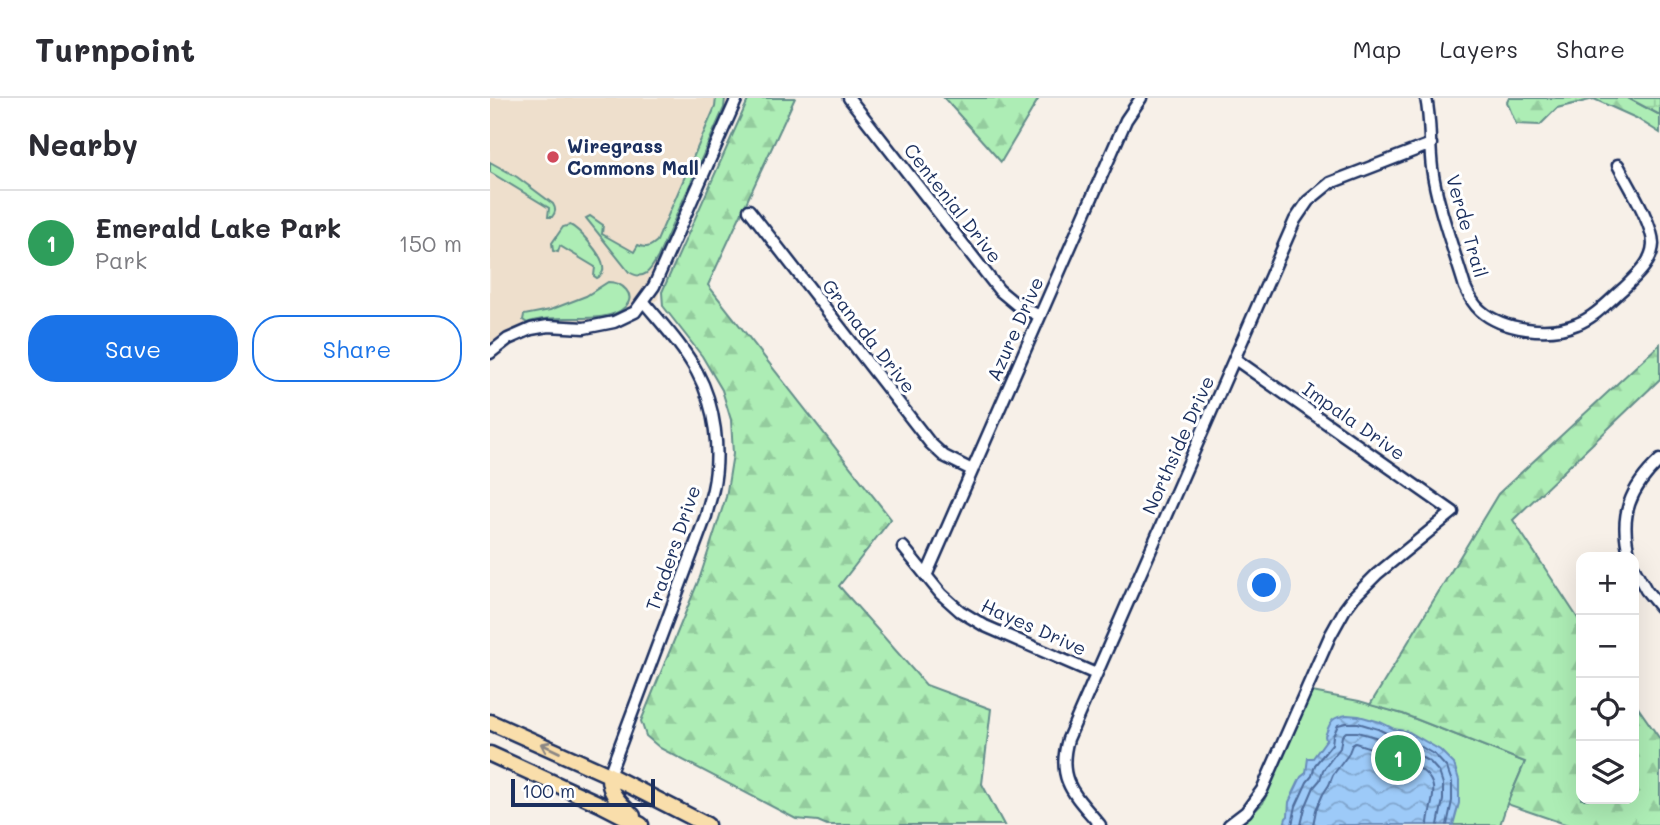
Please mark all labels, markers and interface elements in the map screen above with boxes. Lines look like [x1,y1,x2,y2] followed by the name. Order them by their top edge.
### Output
[35,27,195,70] text: Turnpoint
[1353,33,1401,64] text: Map
[1439,33,1518,64] text: Layers
[1556,33,1625,64] text: Share
[28,124,138,164] text: Nearby
[567,133,699,180] place label: Wiregrass Commons Mall
[899,138,1008,268] street label: Centenial Drive
[545,149,561,165] marker: Wiregrass Commons Mall
[1441,171,1494,280] street label: Verde Trail
[95,211,341,245] text: Emerald Lake Park
[46,228,56,258] text: 1
[398,228,462,258] text: 150 m
[95,245,147,275] text: Park
[980,273,1049,385] street label: Azure Drive
[817,274,922,398] street label: Granada Drive
[28,315,238,382] button: Save
[252,315,462,382] button: Share
[1136,372,1219,518] street label: Northside Drive
[1298,376,1411,465] street label: Impala Drive
[639,482,706,614] street label: Traders Drive
[1576,552,1639,804] map controls
[1576,552,1639,615] button: +
[1247,568,1281,602] your location
[978,592,1091,661] street label: Hayes Drive
[1576,615,1639,678] button: −
[1576,678,1639,741] button: locate
[1375,732,1421,784] pin: 1
[539,741,561,754] one-way arrow
[1576,741,1639,804] button: layers
[511,776,654,808] scale bar
[522,778,575,803] text: 100 m

